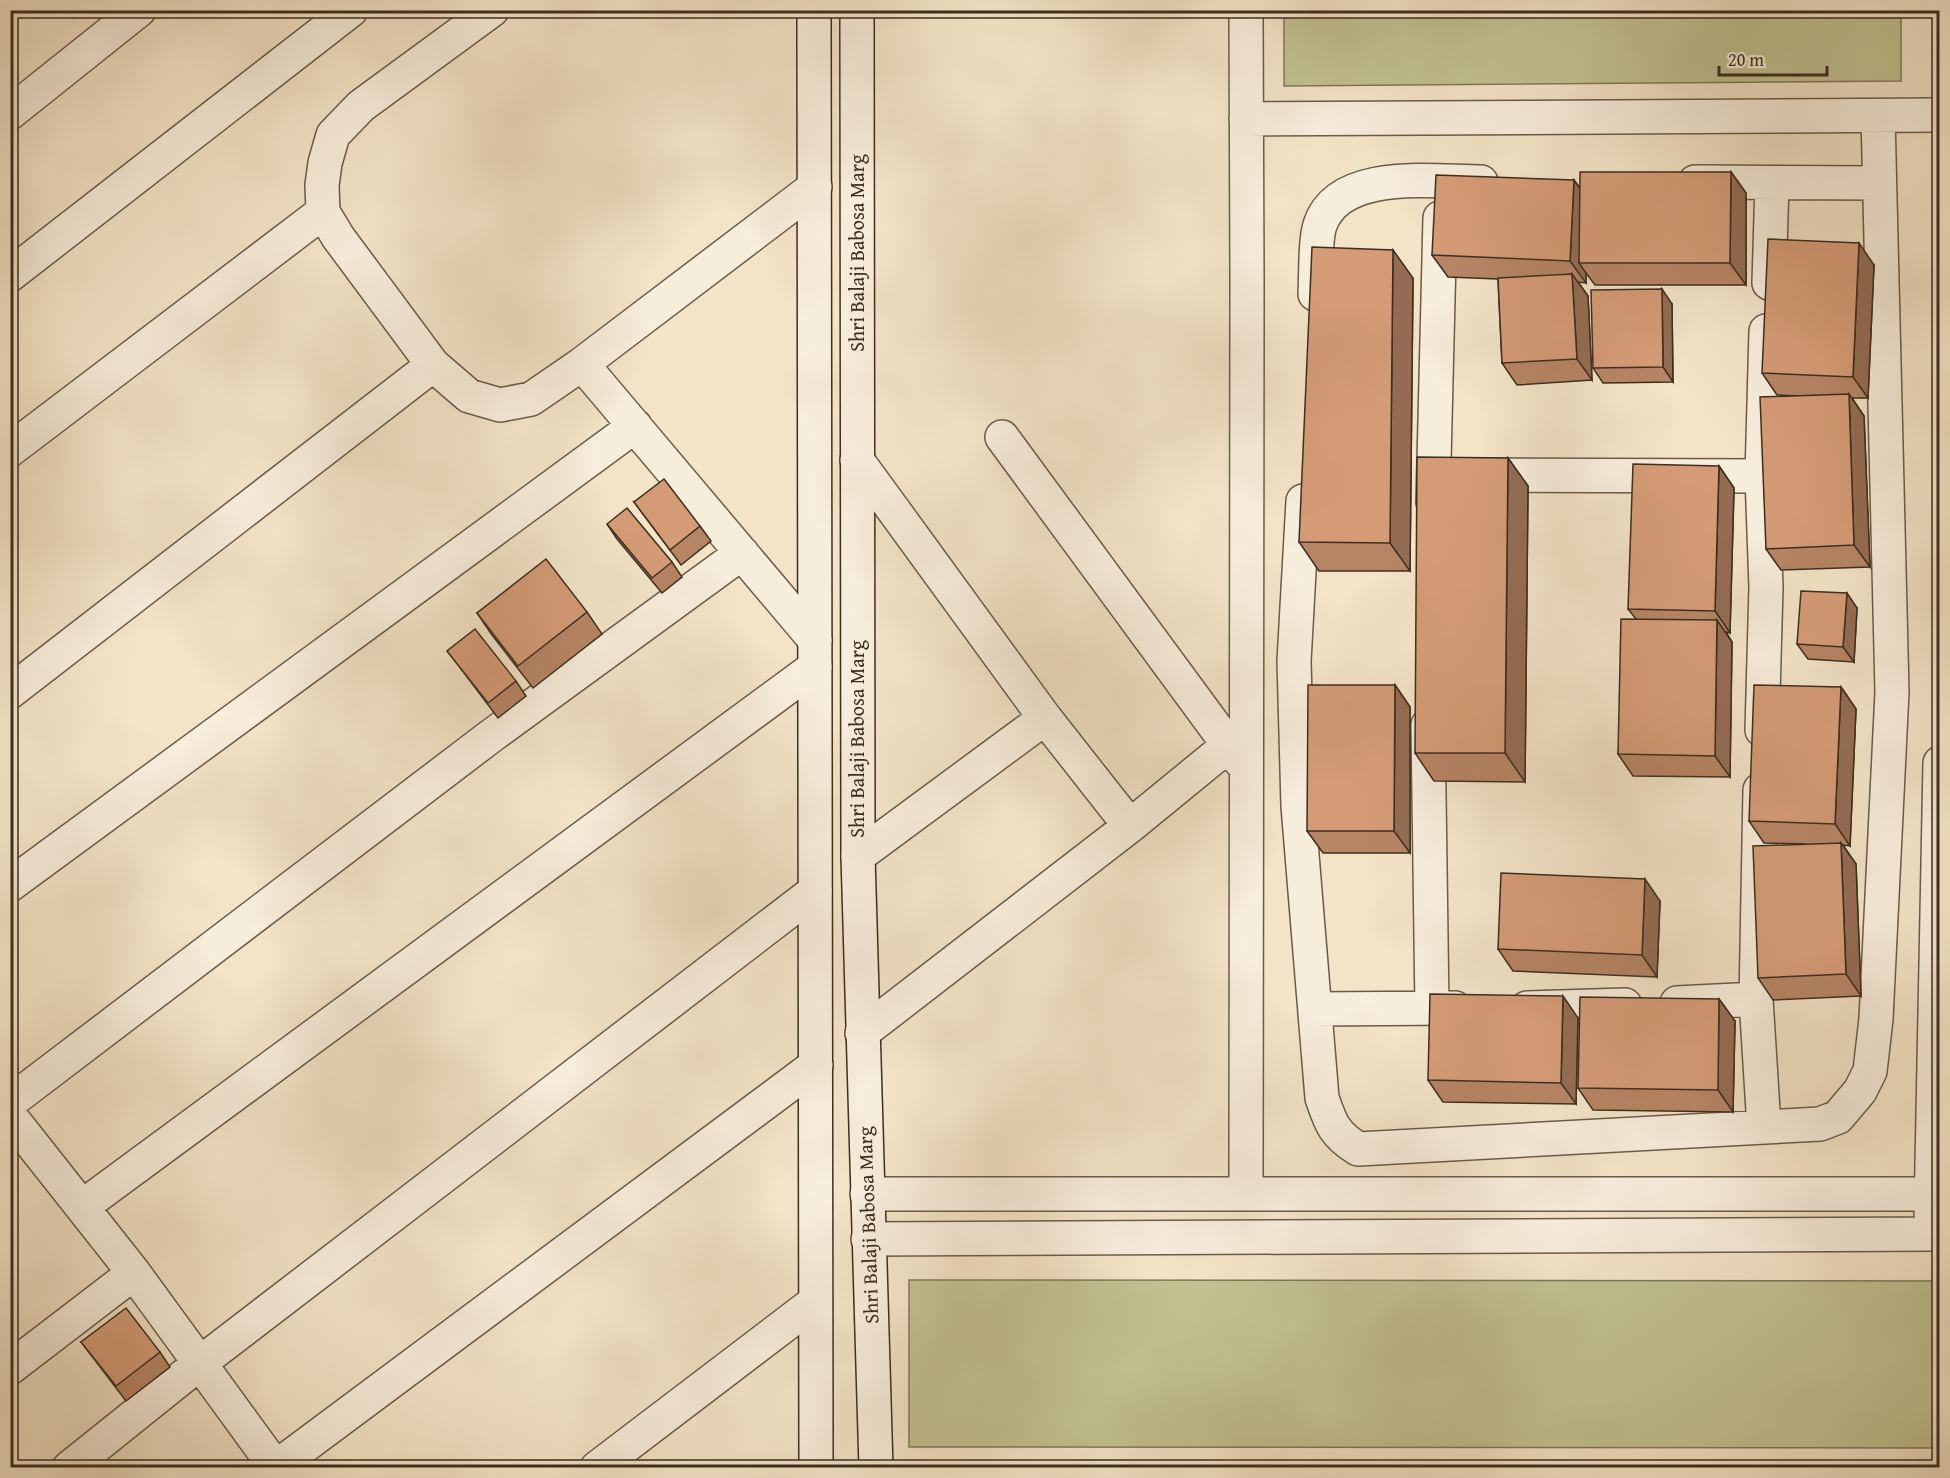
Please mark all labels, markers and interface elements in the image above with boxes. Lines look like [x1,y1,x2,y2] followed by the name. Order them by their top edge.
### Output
[1719,39,1827,77] scale bar
[1728,46,1764,73] text: 20 m
[842,154,871,352] street label: Shri Balaji Babosa Marg
[842,640,871,838] street label: Shri Balaji Babosa Marg
[850,1126,885,1324] street label: Shri Balaji Babosa Marg

